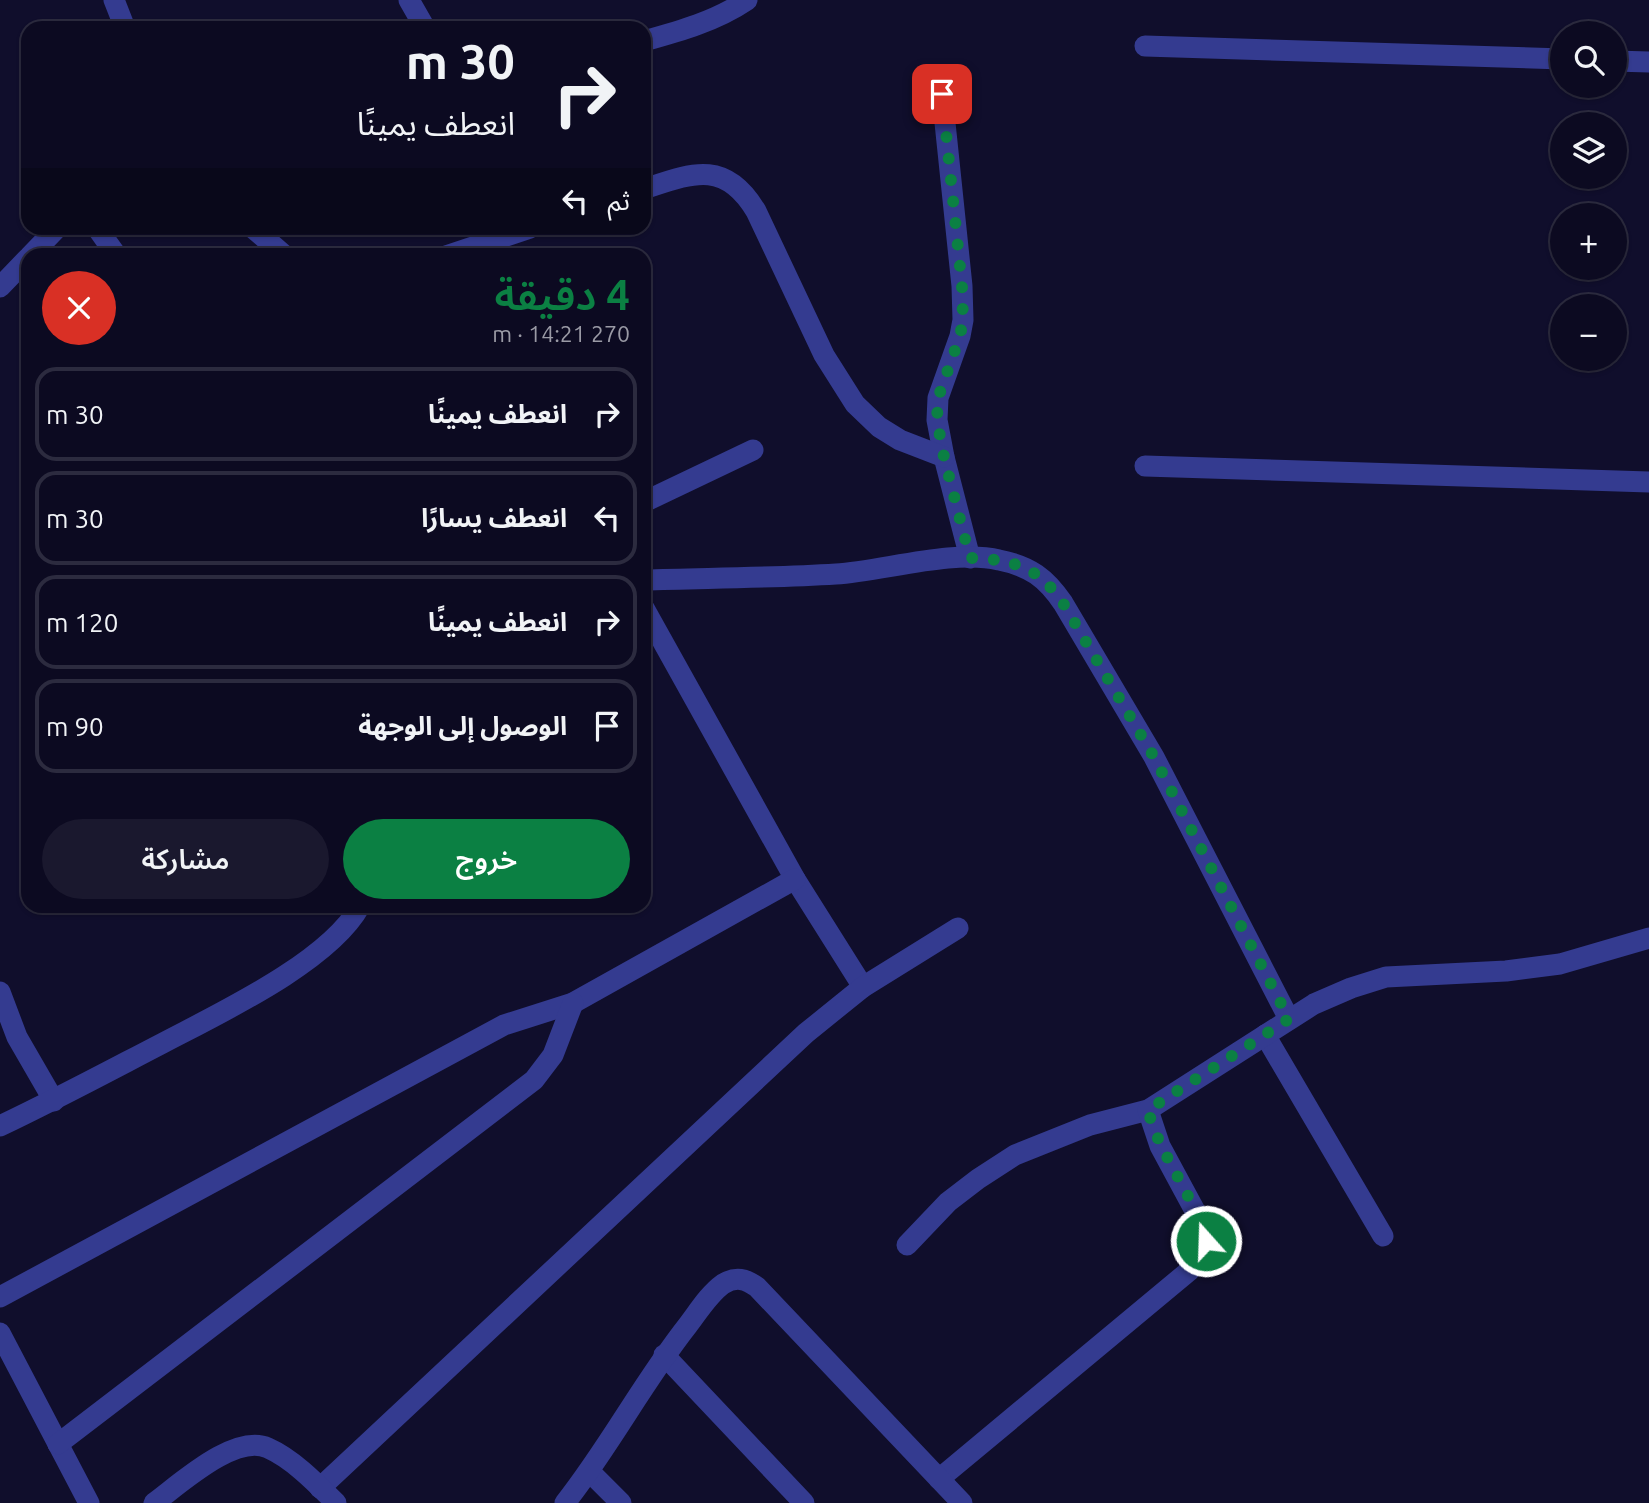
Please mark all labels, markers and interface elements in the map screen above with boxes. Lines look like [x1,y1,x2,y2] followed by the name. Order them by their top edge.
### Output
[1550,21,1627,371] map controls
[1550,21,1627,98] button: search
[406,33,515,88] text: 30 m
[539,49,630,140] icon: right
[912,64,972,124] pin
[923,75,961,113] icon: arrive
[357,105,515,141] text: انعطف يمينًا
[1550,112,1627,189] button: layers
[556,182,594,220] icon: left
[608,186,630,215] text: ثم
[1550,203,1627,280] button: +
[42,271,116,345] button: close
[494,271,630,318] text: 4 دقيقة
[1550,294,1627,371] button: −
[492,321,630,346] text: 270 m · 14:21
[588,395,626,433] icon: right
[428,399,567,428] text: انعطف يمينًا
[46,400,104,429] text: 30 m
[588,499,626,537] icon: left
[421,503,567,532] text: انعطف يسارًا
[46,504,104,533] text: 30 m
[588,603,626,641] icon: right
[428,607,567,636] text: انعطف يمينًا
[46,608,118,637] text: 120 m
[588,707,626,745] icon: arrive
[358,711,567,740] text: الوصول إلى الوجهة
[46,712,104,741] text: 90 m
[42,819,329,899] button: مشاركة
[343,819,630,899] button: خروج
[1169,1204,1243,1278] position arrow

